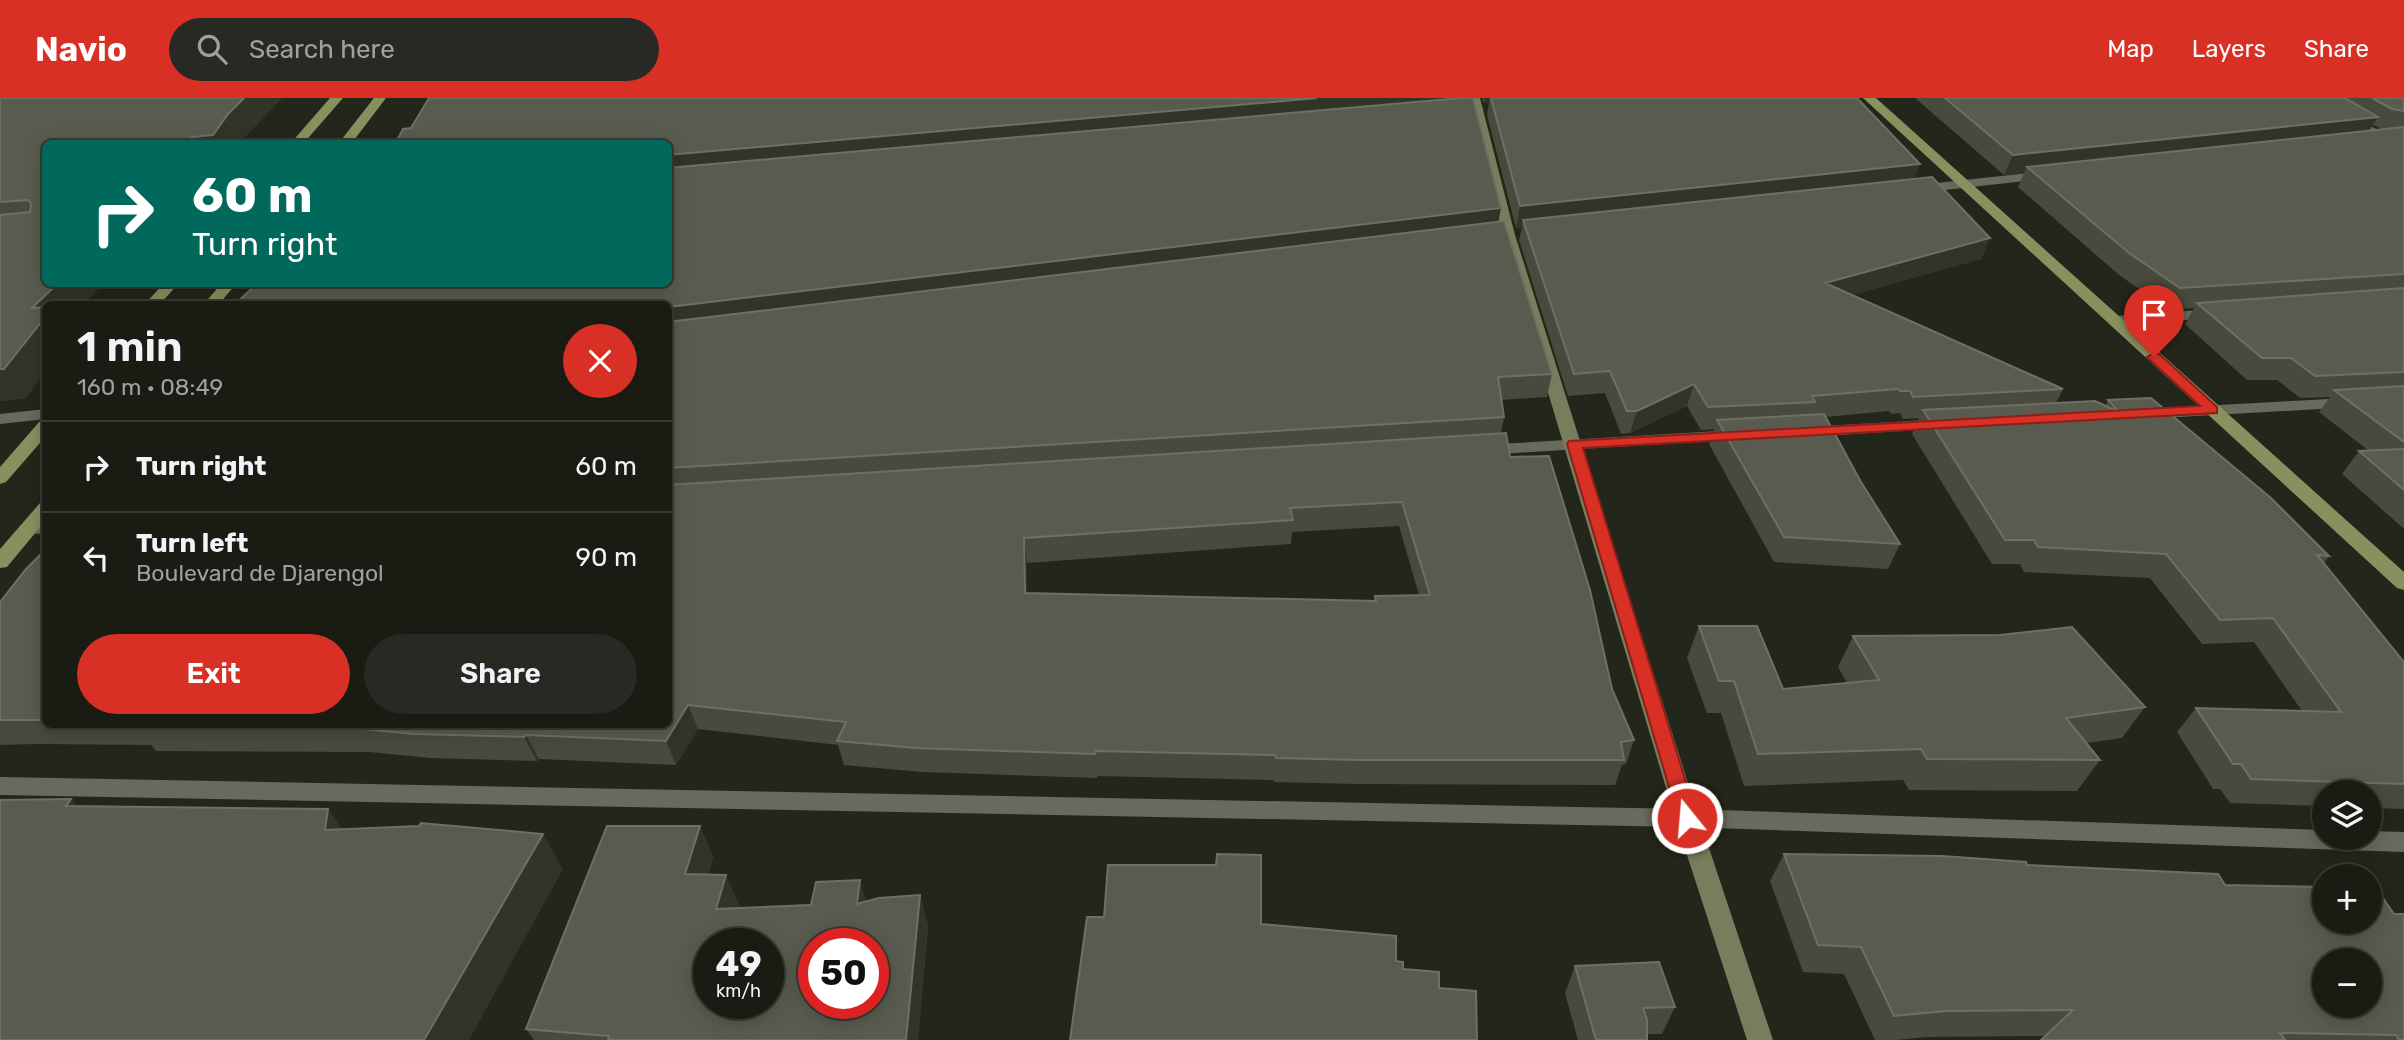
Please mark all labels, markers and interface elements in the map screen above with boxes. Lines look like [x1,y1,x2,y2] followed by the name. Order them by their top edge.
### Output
[169,18,659,81] search box
[35,30,127,69] text: Navio
[193,30,231,68] icon: search
[249,34,395,65] text: Search here
[2107,35,2154,63] text: Map
[2192,35,2266,63] text: Layers
[2304,35,2369,63] text: Share
[192,166,313,224] text: 60 m
[77,168,168,259] icon: right
[192,225,337,263] text: Turn right
[2124,285,2184,357] pin
[2135,296,2173,334] icon: arrive
[77,322,183,372] text: 1 min
[563,324,637,398] button: close
[77,373,223,401] text: 160 m · 08:49
[77,448,115,486] icon: right
[136,451,266,482] text: Turn right
[575,451,637,482] text: 60 m
[136,528,248,559] text: Turn left
[77,539,115,577] icon: left
[576,542,637,573] text: 90 m
[136,559,384,587] text: Boulevard de Djarengol
[77,634,350,714] button: Exit
[364,634,637,714] button: Share
[2312,780,2382,1018] map controls
[2312,780,2382,850] button: layers
[1650,781,1724,855] position arrow
[2312,864,2382,934] button: +
[798,928,889,1019] speed limit sign: 50
[715,943,762,985] text: 49
[2312,948,2382,1018] button: −
[716,980,761,1002] text: km/h

